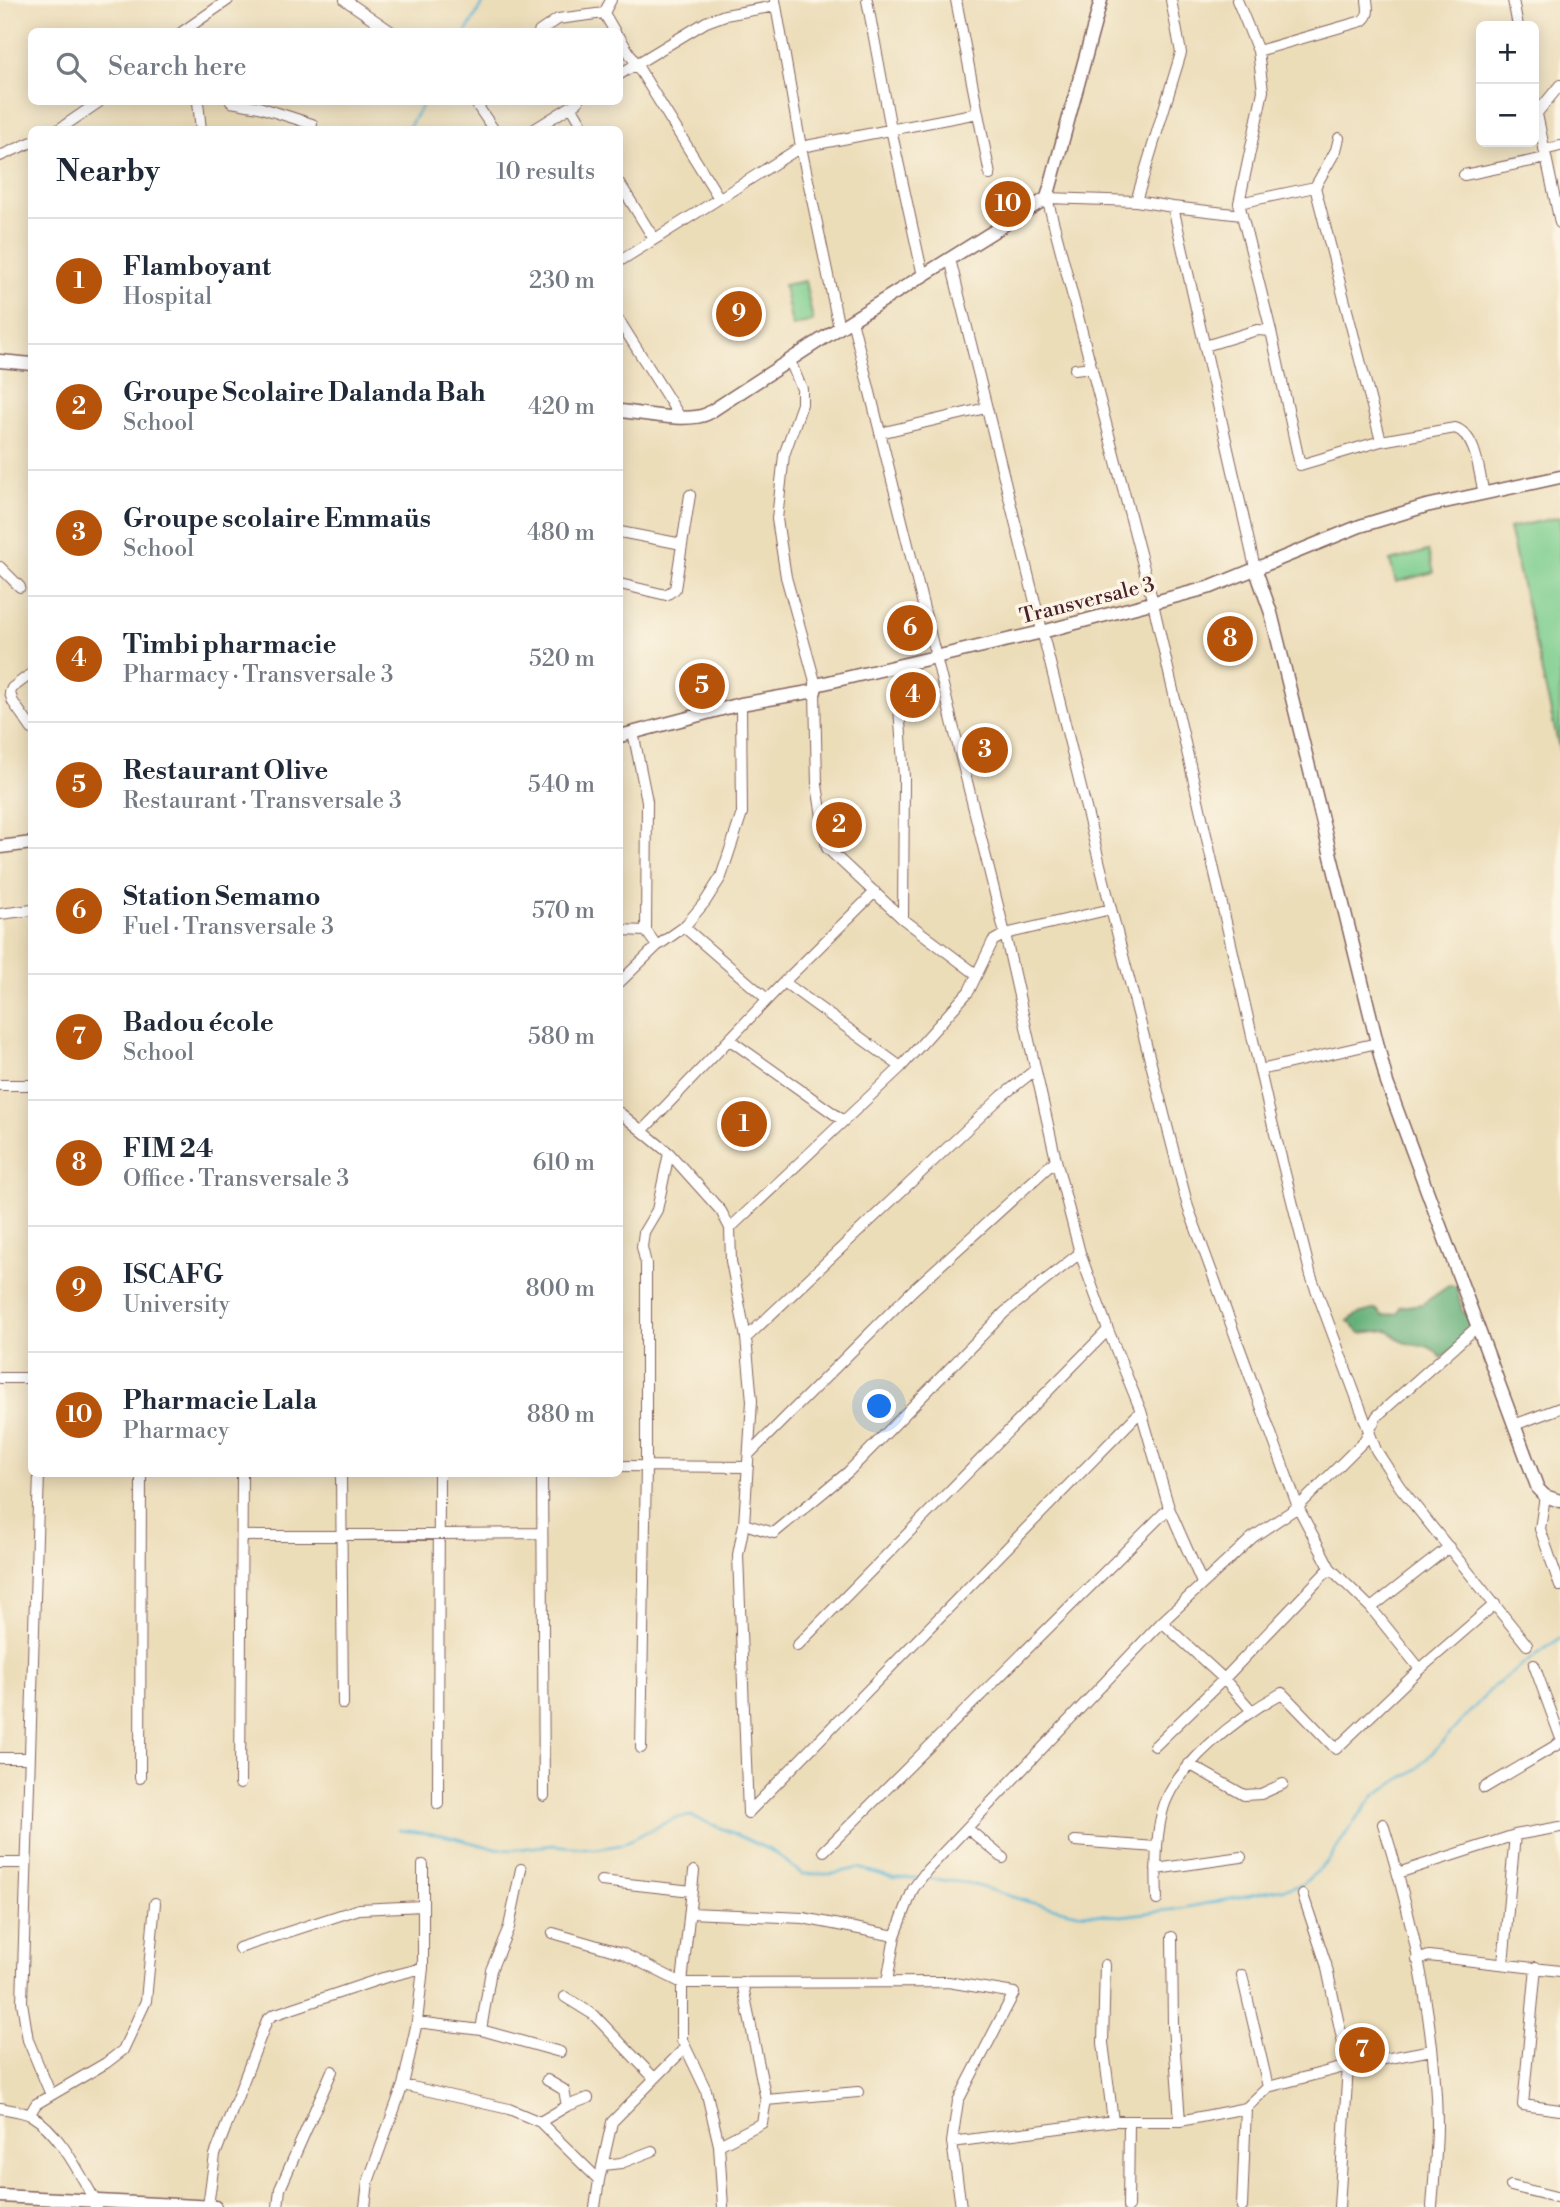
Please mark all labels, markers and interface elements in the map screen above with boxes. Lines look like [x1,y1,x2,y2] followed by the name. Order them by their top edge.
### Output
[1476,21,1539,147] map controls
[1476,21,1539,84] button: +
[28,28,623,105] search box
[52,48,90,86] icon: search
[108,51,247,83] text: Search here
[1476,84,1539,147] button: −
[56,153,160,191] text: Nearby
[496,158,595,186] text: 10 results
[985,178,1031,230] pin: 10
[123,251,271,283] text: Flamboyant
[73,267,85,295] text: 1
[529,267,595,295] text: 230 m
[123,283,212,311] text: Hospital
[716,288,762,340] pin: 9
[123,377,486,409] text: Groupe Scolaire Dalanda Bah
[72,393,86,421] text: 2
[528,393,595,421] text: 420 m
[123,409,194,437] text: School
[123,503,431,535] text: Groupe scolaire Emmaüs
[72,519,86,547] text: 3
[527,519,595,547] text: 480 m
[123,535,194,563] text: School
[1017,572,1157,630] street label: Transversale 3
[887,602,933,654] pin: 6
[1207,613,1253,665] pin: 8
[123,629,336,661] text: Timbi pharmacie
[71,645,87,673] text: 4
[529,645,595,673] text: 520 m
[679,660,725,712] pin: 5
[123,661,393,689] text: Pharmacy · Transversale 3
[890,669,936,721] pin: 4
[962,724,1008,776] pin: 3
[123,755,328,787] text: Restaurant Olive
[72,771,86,799] text: 5
[528,771,595,799] text: 540 m
[123,787,402,815] text: Restaurant · Transversale 3
[816,799,862,851] pin: 2
[123,881,321,913] text: Station Semamo
[72,897,86,925] text: 6
[532,897,595,925] text: 570 m
[123,913,334,941] text: Fuel · Transversale 3
[123,1007,274,1039] text: Badou école
[72,1023,86,1051] text: 7
[528,1023,595,1051] text: 580 m
[123,1039,194,1067] text: School
[721,1098,767,1150] pin: 1
[123,1133,213,1165] text: FIM 24
[72,1149,86,1177] text: 8
[532,1149,595,1177] text: 610 m
[123,1165,349,1193] text: Office · Transversale 3
[123,1259,224,1291] text: ISCAFG
[72,1275,86,1303] text: 9
[526,1275,595,1303] text: 800 m
[123,1291,230,1319] text: University
[123,1385,317,1417] text: Pharmacie Lala
[862,1389,896,1423] your location
[65,1401,93,1429] text: 10
[527,1401,595,1429] text: 880 m
[123,1417,229,1445] text: Pharmacy
[1339,2024,1385,2076] pin: 7

